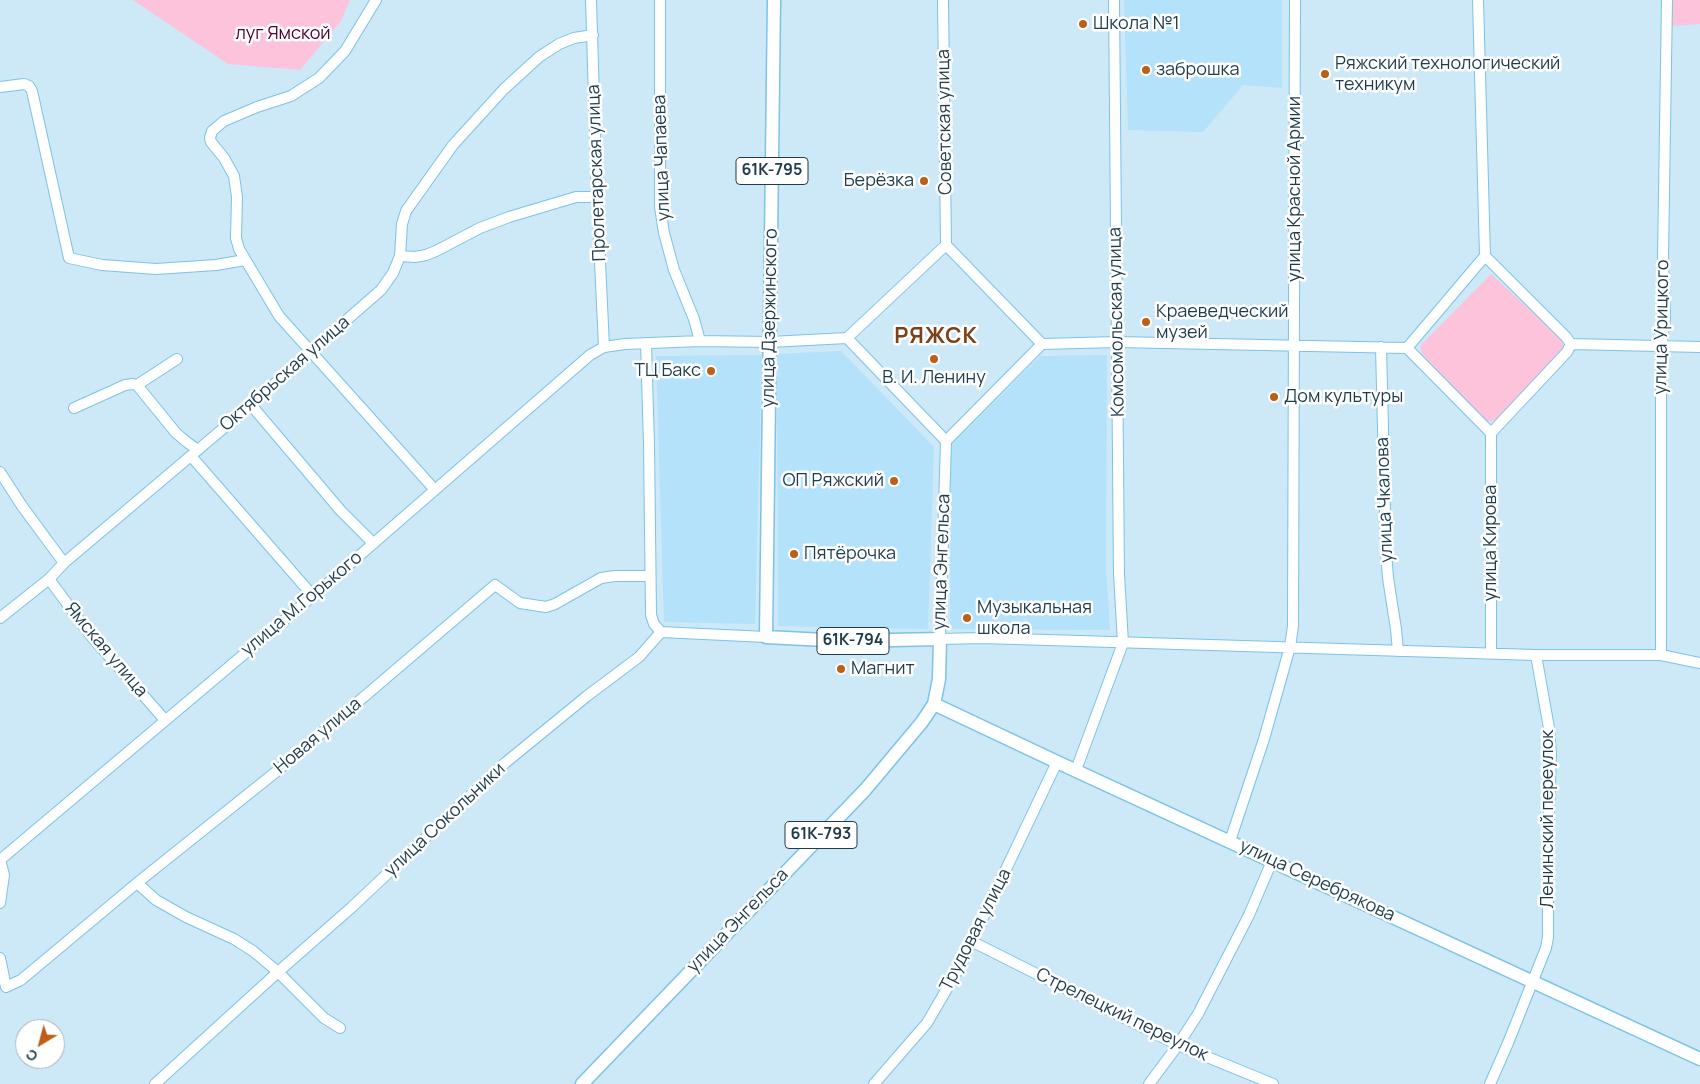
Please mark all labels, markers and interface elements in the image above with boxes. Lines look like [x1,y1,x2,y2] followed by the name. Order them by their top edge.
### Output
[1093,13,1180,35] place label: Школа №1
[1077,18,1089,30] marker: Школа №1
[235,23,331,45] park label: луг Ямской
[933,49,957,195] street label: Советская улица
[1335,53,1560,96] place label: Ряжский технологический техникум
[1156,59,1239,81] place label: заброшка
[1140,64,1152,76] marker: заброшка
[1319,68,1331,80] marker: Ряжский технологический техникум
[583,84,611,262] street label: Пролетарская улица
[649,94,675,222] street label: улица Чапаева
[1284,96,1306,282] street label: улица Красной Армии
[736,158,808,185] road number: 61К-795
[844,170,914,192] place label: Берёзка
[918,175,930,187] marker: Берёзка
[1105,227,1129,417] street label: Комсомольская улица
[758,228,782,408] street label: улица Дзержинского
[1650,259,1674,395] street label: улица Урицкого
[1156,301,1288,344] place label: Краеведческий музей
[216,312,354,436] street label: Октябрьская улица
[1140,316,1152,328] marker: Краеведческий музей
[894,324,978,350] district label: РЯЖСК
[928,353,940,365] marker: В. И. Ленину
[634,360,701,382] place label: ТЦ Бакс
[705,365,717,377] marker: ТЦ Бакс
[882,367,986,389] place label: В. И. Ленину
[1284,386,1403,408] place label: Дом культуры
[1268,391,1280,403] marker: Дом культуры
[1372,437,1398,563] street label: улица Чкалова
[783,470,884,492] place label: ОП Ряжский
[888,475,900,487] marker: ОП Ряжский
[1480,485,1502,601] street label: улица Кирова
[929,493,955,631] street label: улица Энгельса
[804,543,896,565] place label: Пятёрочка
[237,547,367,661] street label: улица М.Горького
[788,548,800,560] marker: Пятёрочка
[977,597,1092,640] place label: Музыкальная школа
[60,598,152,702] street label: Ямская улица
[961,612,973,624] marker: Музыкальная школа
[817,627,889,654] road number: 61К-794
[851,658,914,680] place label: Магнит
[835,663,847,675] marker: Магнит
[270,693,366,779] street label: Новая улица
[1537,730,1559,908] street label: Ленинский переулок
[380,759,510,881] street label: улица Сокольники
[785,822,857,848] road number: 61К-793
[1236,835,1398,927] street label: улица Серебрякова
[683,864,793,978] street label: улица Энгельса
[936,865,1016,995] street label: Трудовая улица
[1032,964,1212,1066] street label: Стрелецкий переулок
[15,1019,65,1069] north arrow
[21,1045,41,1066] text: С

